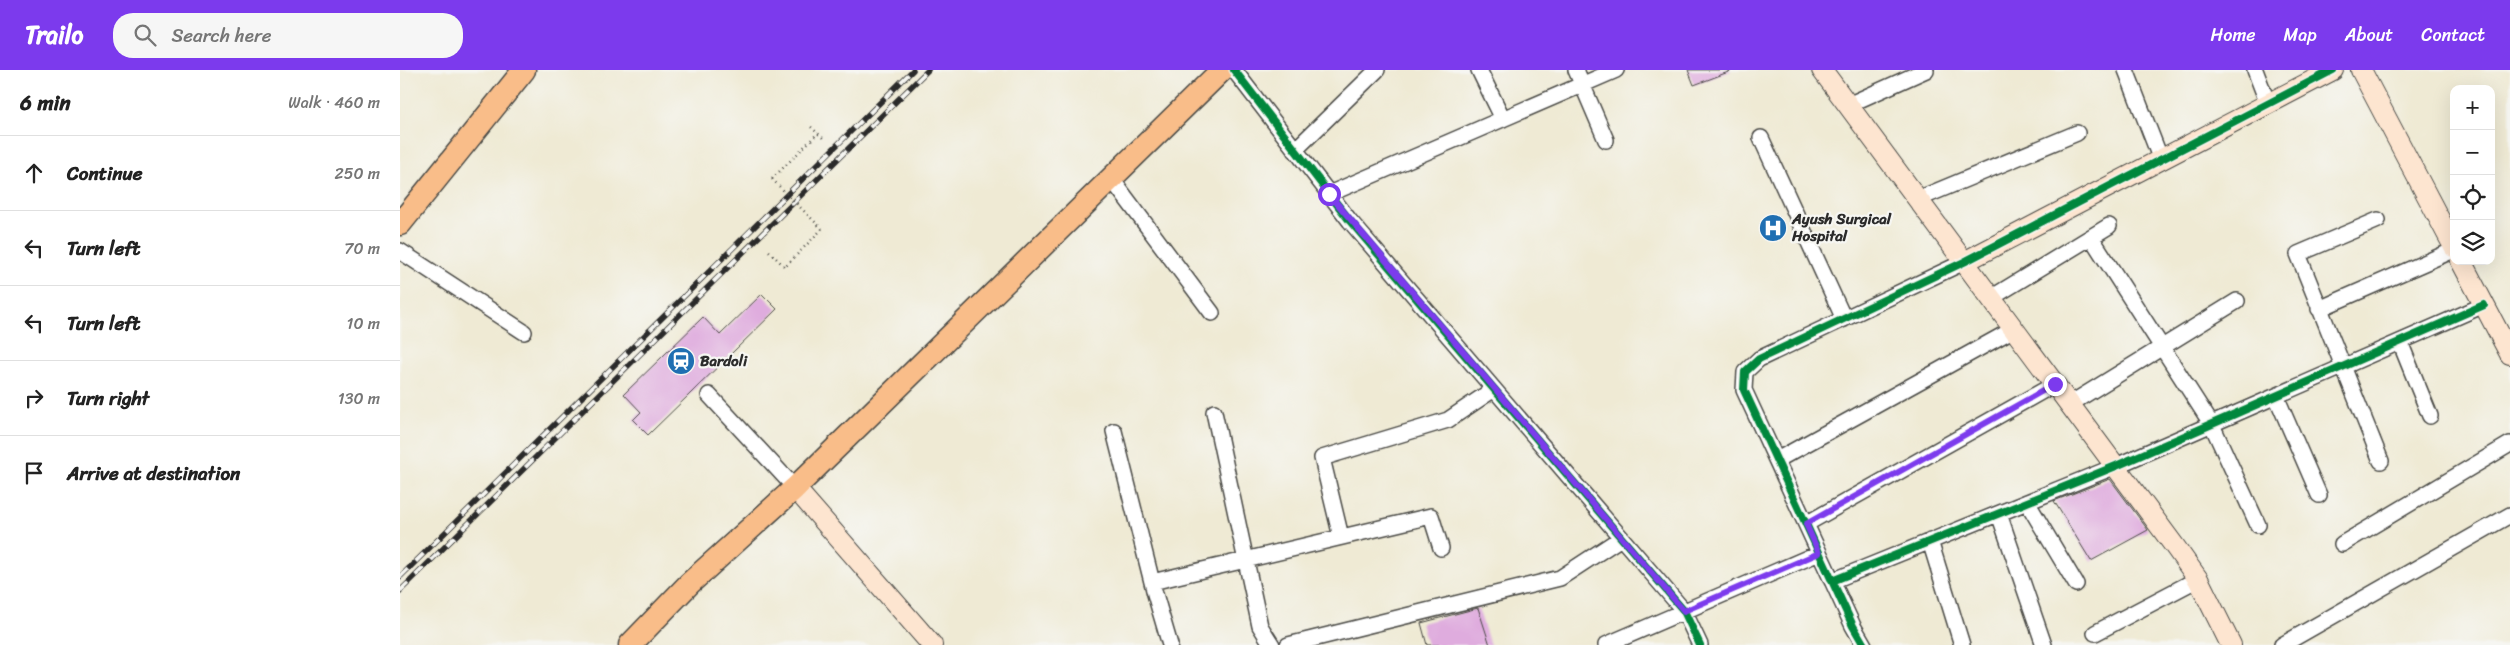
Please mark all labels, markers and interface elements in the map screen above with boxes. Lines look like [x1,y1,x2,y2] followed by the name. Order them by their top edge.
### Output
[113,13,463,58] search box
[25,14,83,56] text: Trailo
[171,19,272,52] text: Search here
[2211,19,2256,51] text: Home
[2284,19,2317,51] text: Map
[2345,19,2393,51] text: About
[2421,19,2485,51] text: Contact
[131,21,159,49] icon: search
[20,84,71,122] text: 6 min
[2450,85,2495,265] map controls
[2450,85,2495,130] button: +
[288,88,380,117] text: Walk · 460 m
[2450,130,2495,175] button: −
[67,157,143,190] text: Continue
[20,159,48,187] icon: ahead
[334,159,380,188] text: 250 m
[2450,175,2495,220] button: locate
[1318,183,1341,206] route start
[1791,206,1892,249] place label: Ayush Surgical Hospital
[1758,213,1788,243] hospital icon: Ayush Surgical Hospital
[2450,220,2495,265] button: layers
[67,232,140,265] text: Turn left
[20,234,48,262] icon: left
[344,234,380,263] text: 70 m
[67,307,140,340] text: Turn left
[20,309,48,337] icon: left
[347,309,380,338] text: 10 m
[666,346,696,376] station icon: Bardoli
[700,348,748,374] place label: Bardoli
[2044,373,2067,396] route end
[67,382,149,415] text: Turn right
[20,384,48,412] icon: right
[338,384,380,413] text: 130 m
[67,457,240,490] text: Arrive at destination
[20,459,48,487] icon: arrive

